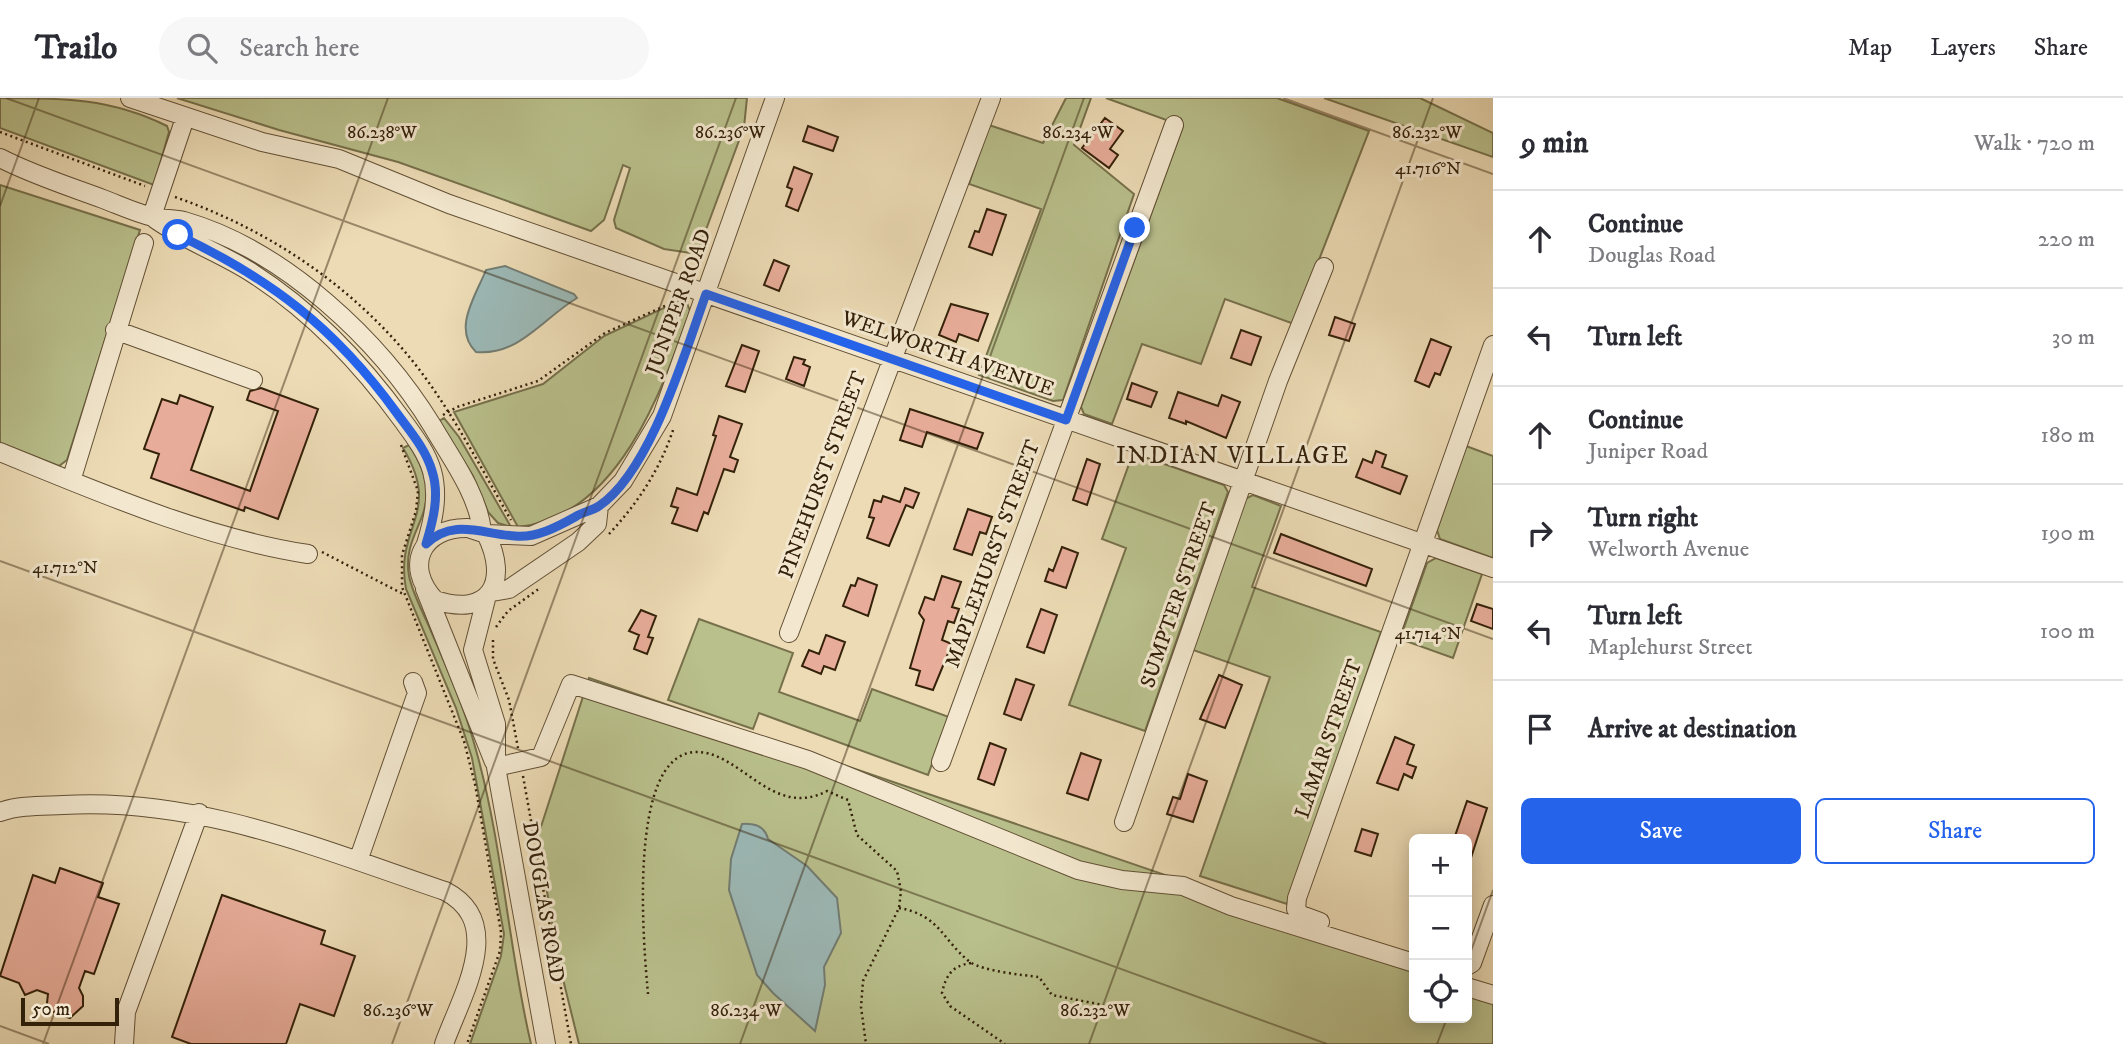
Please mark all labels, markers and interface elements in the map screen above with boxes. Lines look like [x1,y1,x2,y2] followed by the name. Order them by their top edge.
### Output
[159,17,649,80] search box
[35,28,117,69] text: Trailo
[183,29,221,67] icon: search
[239,32,359,65] text: Search here
[1848,33,1892,63] text: Map
[1930,33,1996,63] text: Layers
[2034,33,2088,63] text: Share
[347,122,417,144] text: 86.238°W
[695,122,765,144] text: 86.236°W
[1043,122,1114,144] text: 86.234°W
[1392,122,1462,144] text: 86.232°W
[1521,125,1588,162] text: 9 min
[1974,129,2095,158] text: Walk · 720 m
[1395,158,1461,180] text: 41.716°N
[1588,208,1683,241] text: Continue
[1119,212,1150,243] route end
[162,219,193,250] route start
[1521,220,1559,258] icon: ahead
[640,225,717,381] street label: JUNIPER ROAD
[2038,225,2095,254] text: 220 m
[1588,241,1716,270] text: Douglas Road
[837,305,1058,403] street label: WELWORTH AVENUE
[1521,318,1559,356] icon: left
[1588,321,1682,354] text: Turn left
[2052,323,2095,352] text: 30 m
[773,368,873,582] street label: PINEHURST STREET
[1588,404,1683,437] text: Continue
[1521,416,1559,454] icon: ahead
[2040,421,2095,450] text: 180 m
[940,436,1046,671] street label: MAPLEHURST STREET
[1588,437,1708,466] text: Juniper Road
[1116,441,1350,471] district label: INDIAN VILLAGE
[1135,499,1223,691] street label: SUMPTER STREET
[1588,502,1698,535] text: Turn right
[1521,514,1559,552] icon: right
[2041,519,2095,548] text: 190 m
[1588,535,1749,564] text: Welworth Avenue
[32,557,98,579] text: 41.712°N
[1588,600,1682,633] text: Turn left
[1521,612,1559,650] icon: left
[2040,617,2095,646] text: 100 m
[1394,623,1462,645] text: 41.714°N
[1588,633,1753,662] text: Maplehurst Street
[1290,656,1368,822] street label: LAMAR STREET
[1521,710,1559,748] icon: arrive
[1588,713,1797,746] text: Arrive at destination
[1521,798,1801,864] button: Save
[1815,798,2095,864] button: Share
[516,819,570,985] street label: DOUGLAS ROAD
[1409,834,1472,1023] map controls
[1409,834,1472,897] button: +
[1409,897,1472,960] button: −
[1409,960,1472,1023] button: locate
[21,995,119,1027] scale bar
[32,998,70,1021] text: 50 m
[363,1000,433,1022] text: 86.236°W
[711,1000,782,1022] text: 86.234°W
[1060,1000,1130,1022] text: 86.232°W

